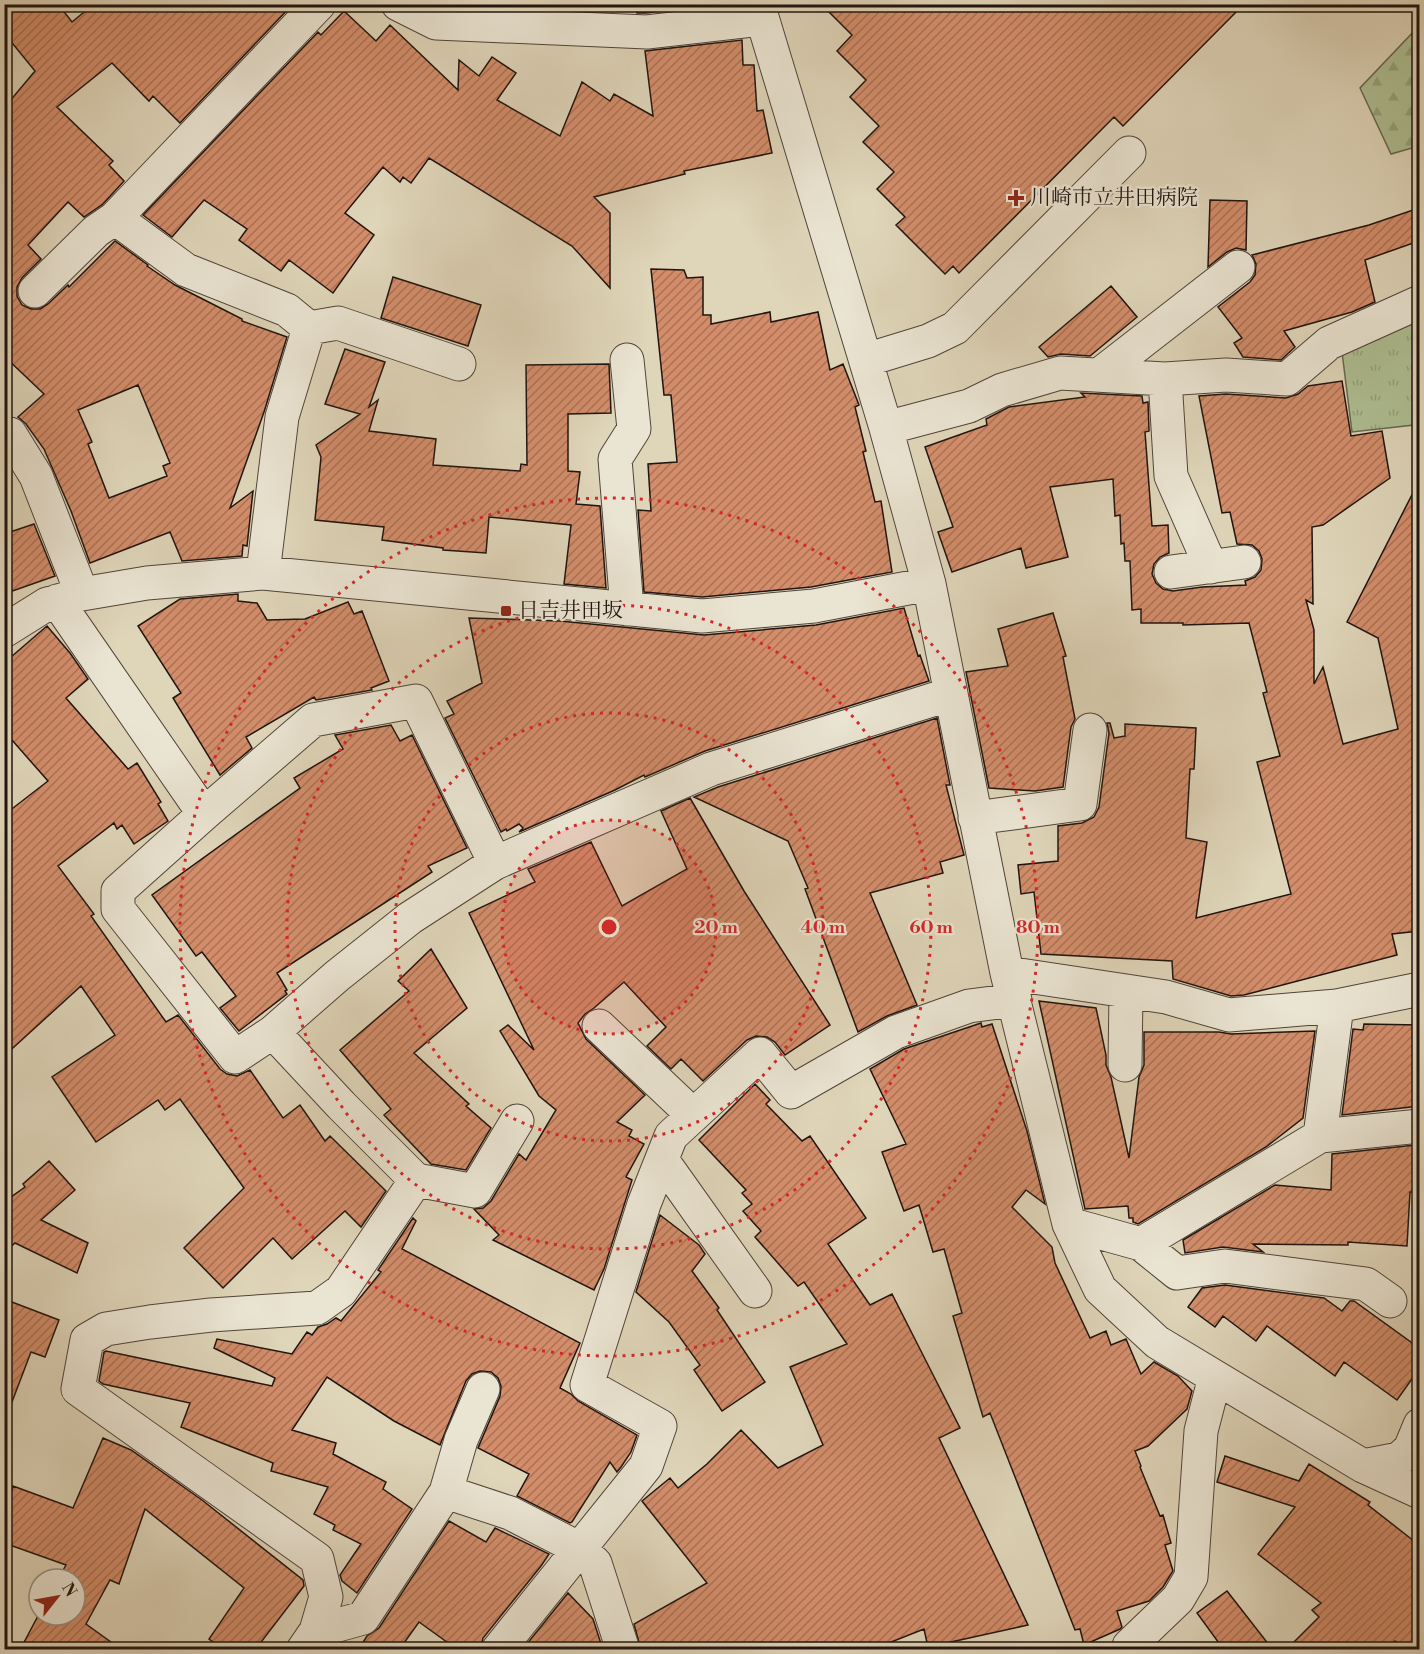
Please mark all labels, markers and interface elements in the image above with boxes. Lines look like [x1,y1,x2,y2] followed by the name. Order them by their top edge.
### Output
[1030,185,1198,211] place label: 川崎市立井田病院
[1007,189,1025,207] marker: 川崎市立井田病院
[518,598,623,624] place label: 日吉井田坂
[499,604,513,618] marker: 日吉井田坂
[694,916,738,939] text: 20 m
[801,916,846,939] text: 40 m
[909,916,953,939] text: 60 m
[1016,916,1061,939] text: 80 m
[599,917,619,937] centre of rings
[27,1567,87,1627] north arrow
[57,1579,81,1601] text: N

